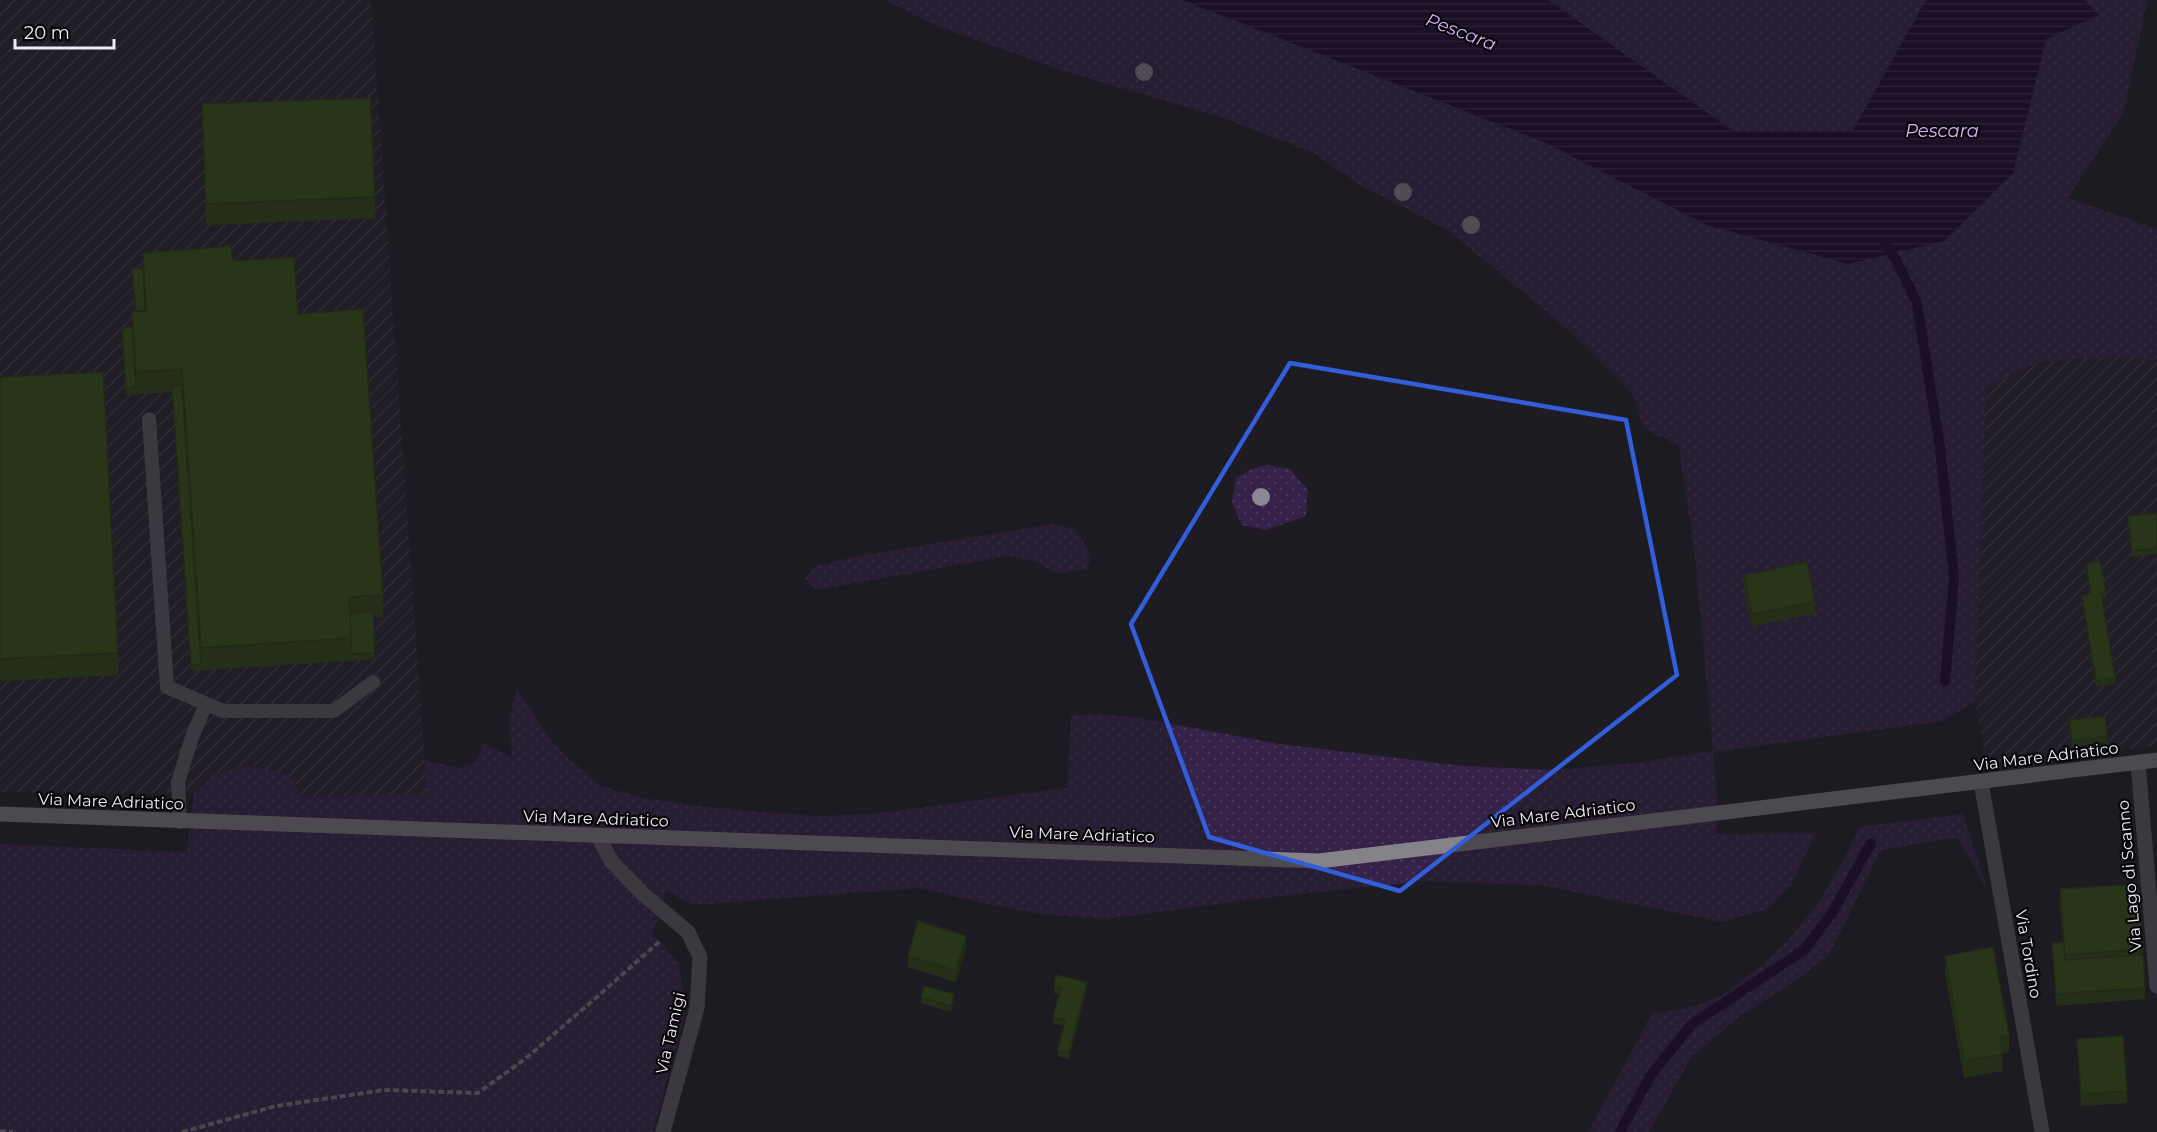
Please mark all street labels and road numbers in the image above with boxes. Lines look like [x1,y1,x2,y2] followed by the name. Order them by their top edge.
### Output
[1973,738,2119,775] street label: Via Mare Adriatico
[38,789,184,814] street label: Via Mare Adriatico
[1490,795,1636,832] street label: Via Mare Adriatico
[2113,799,2146,953] street label: Via Lago di Scanno
[523,806,669,831] street label: Via Mare Adriatico
[1009,822,1155,847] street label: Via Mare Adriatico
[2011,908,2046,1000] street label: Via Tordino
[652,990,689,1076] street label: Via Tamigi

